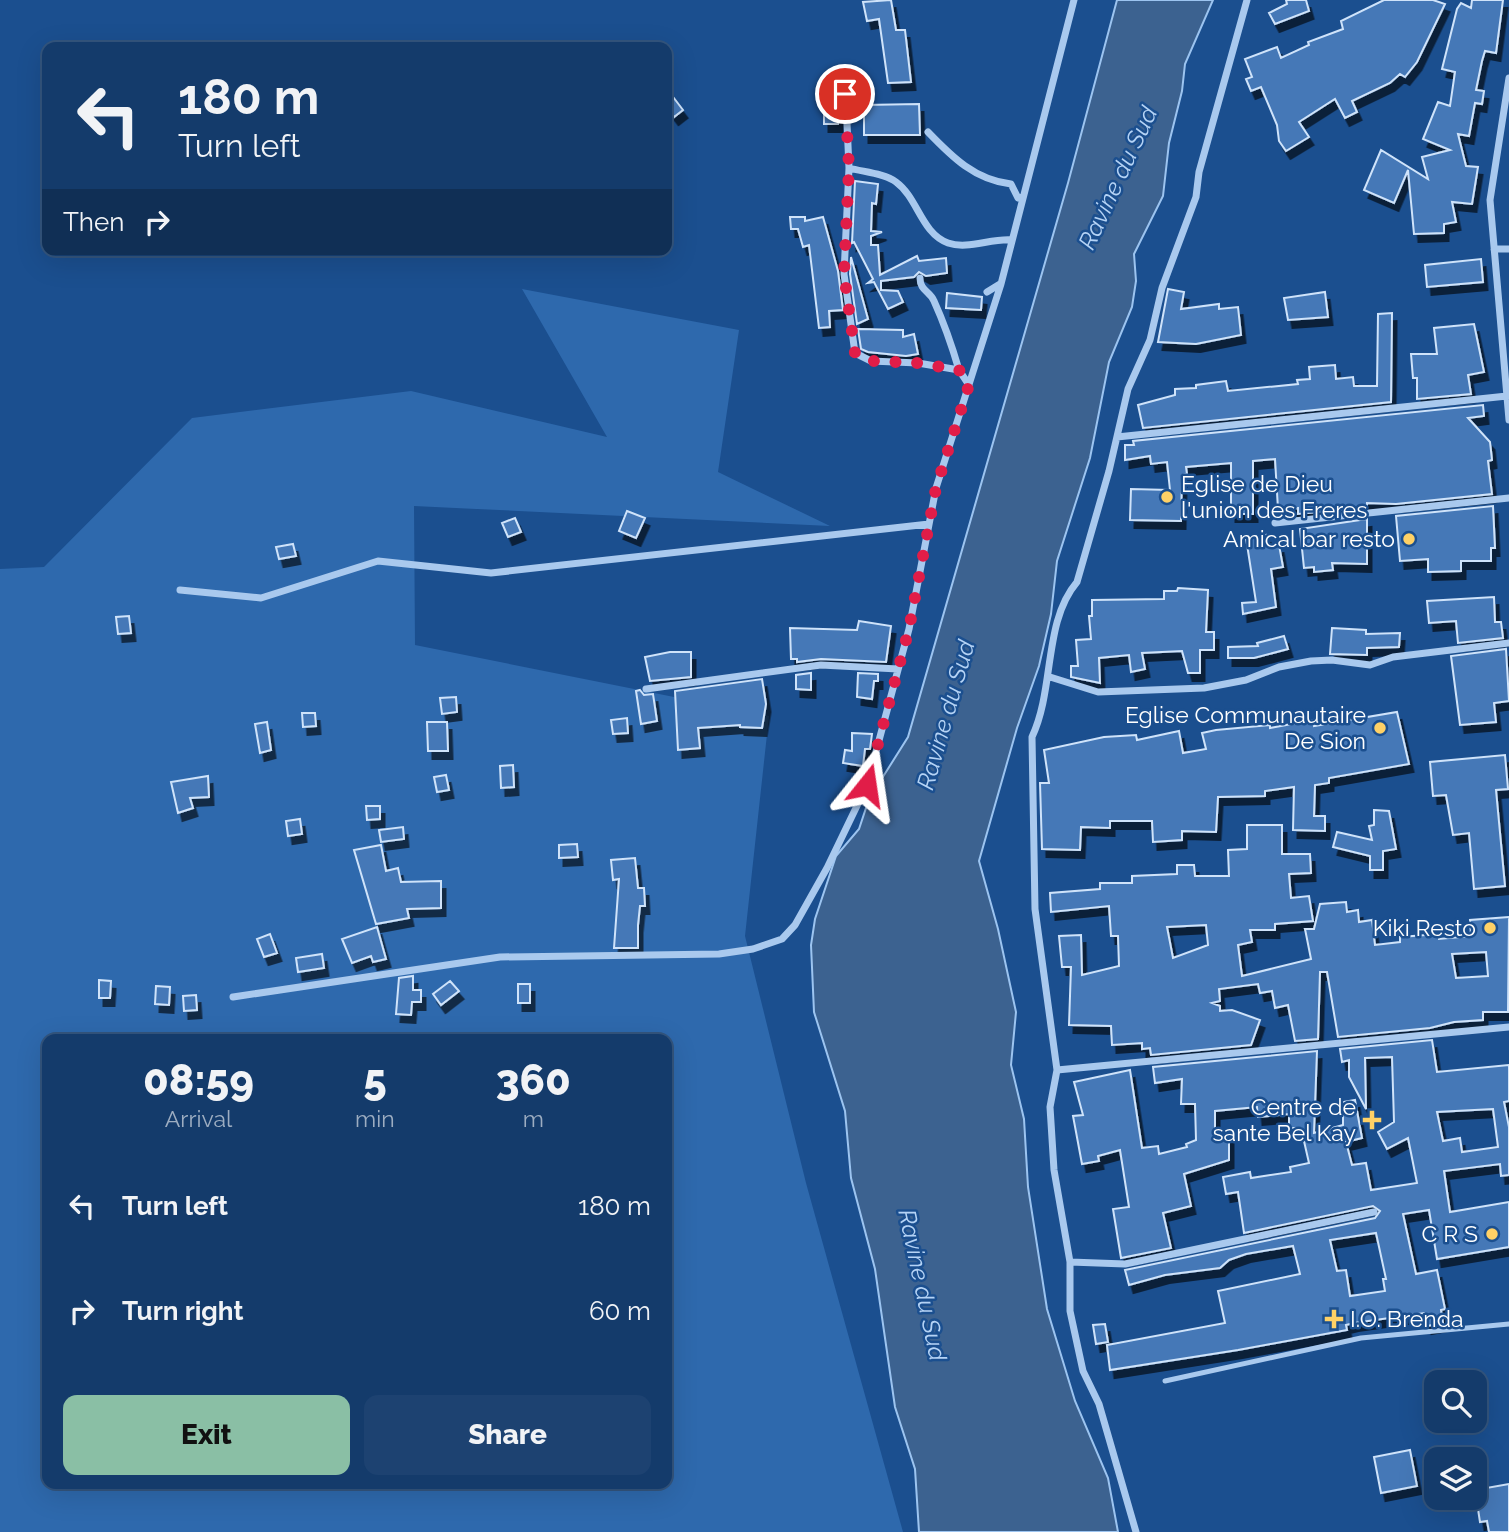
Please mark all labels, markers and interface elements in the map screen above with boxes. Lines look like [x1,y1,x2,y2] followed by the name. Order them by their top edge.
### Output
[815,64,875,124] pin
[178,68,319,125] text: 180 m
[63,70,154,161] icon: left
[826,75,864,113] icon: arrive
[1072,101,1164,254] water label: Ravine du Sud
[178,127,300,164] text: Turn left
[138,203,176,241] icon: right
[63,207,124,237] text: Then
[1181,470,1367,523] place label: Eglise de Dieu l'union des Freres
[1159,489,1175,505] marker: Eglise de Dieu l'union des Freres
[1223,525,1395,552] place label: Amical bar resto
[1401,531,1417,547] marker: Amical bar resto
[910,636,981,793] water label: Ravine du Sud
[1125,701,1366,754] place label: Eglise Communautaire De Sion
[1372,720,1388,736] marker: Eglise Communautaire De Sion
[830,748,904,822] position arrow
[1373,914,1476,941] place label: Kiki Resto
[1482,920,1498,936] marker: Kiki Resto
[143,1056,254,1105] text: 08:59
[363,1056,387,1105] text: 5
[496,1056,571,1105] text: 360
[1213,1093,1356,1146] place label: Centre de sante Bel Kay
[165,1105,232,1132] text: Arrival
[355,1105,395,1132] text: min
[523,1105,544,1132] text: m
[1362,1110,1382,1130] marker: Centre de sante Bel Kay
[63,1187,101,1225] icon: left
[122,1191,228,1221] text: Turn left
[578,1191,651,1221] text: 180 m
[892,1206,953,1364] water label: Ravine du Sud
[1422,1220,1478,1247] place label: C R S
[1484,1226,1500,1242] marker: C R S
[63,1292,101,1330] icon: right
[122,1296,243,1326] text: Turn right
[589,1296,651,1326] text: 60 m
[1350,1305,1464,1332] place label: I.O. Brenda
[1324,1309,1344,1329] marker: I.O. Brenda
[1424,1370,1487,1510] map controls
[1424,1370,1487,1433] button: search
[63,1395,350,1475] button: Exit
[364,1395,651,1475] button: Share
[1424,1447,1487,1510] button: layers

